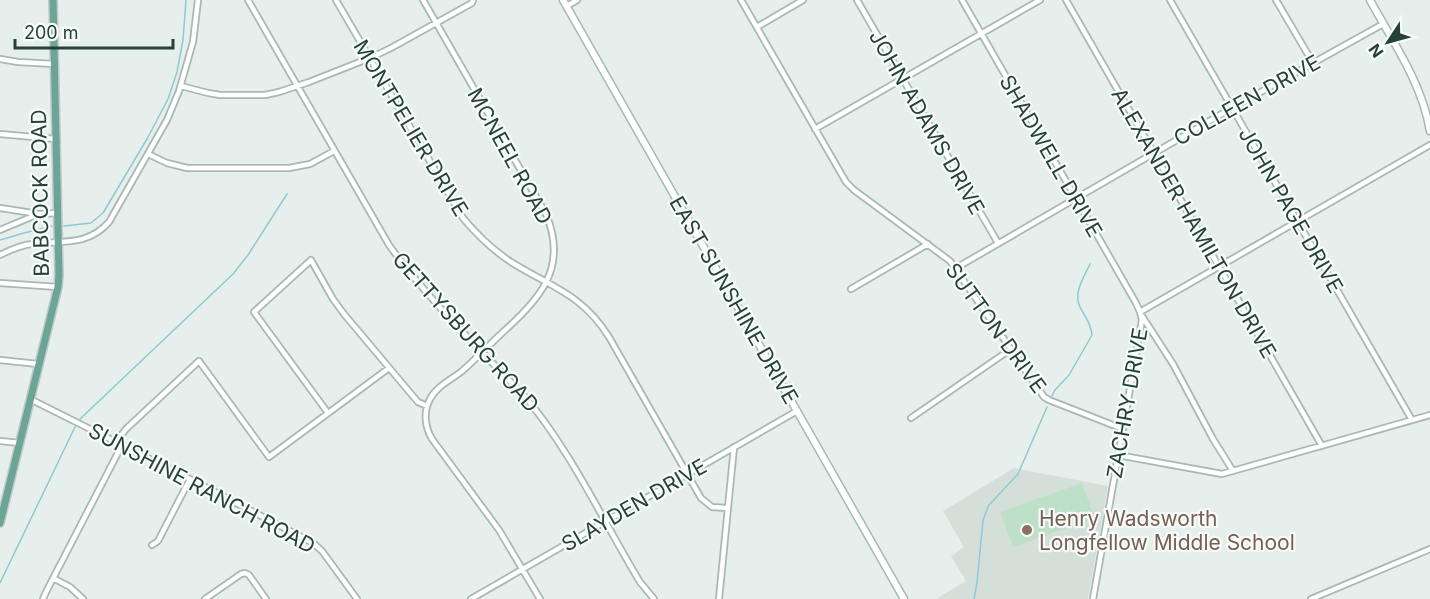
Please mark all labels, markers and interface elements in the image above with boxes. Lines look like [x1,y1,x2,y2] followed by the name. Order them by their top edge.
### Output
[15,12,172,50] scale bar
[1358,12,1418,72] north arrow
[24,22,79,43] text: 200 m
[864,25,990,219] street label: JOHN ADAMS DRIVE
[348,35,474,221] street label: MONTPELIER DRIVE
[1364,40,1388,62] text: N
[1169,49,1325,151] street label: COLLEEN DRIVE
[994,70,1108,242] street label: SHADWELL DRIVE
[462,84,558,228] street label: MCNEEL ROAD
[1106,84,1282,362] street label: ALEXANDER HAMILTON DRIVE
[26,109,54,277] street label: BABCOCK ROAD
[1234,123,1348,297] street label: JOHN PAGE DRIVE
[664,192,804,408] street label: EAST SUNSHINE DRIVE
[388,247,544,417] street label: GETTYSBURG ROAD
[940,258,1052,398] street label: SUTTON DRIVE
[1101,326,1153,480] street label: ZACHRY DRIVE
[84,418,320,558] street label: SUNSHINE RANCH ROAD
[557,453,711,557] street label: SLAYDEN DRIVE
[1039,506,1295,555] place label: Henry Wadsworth Longfellow Middle School
[1020,523,1034,537] marker: Henry Wadsworth Longfellow Middle School

